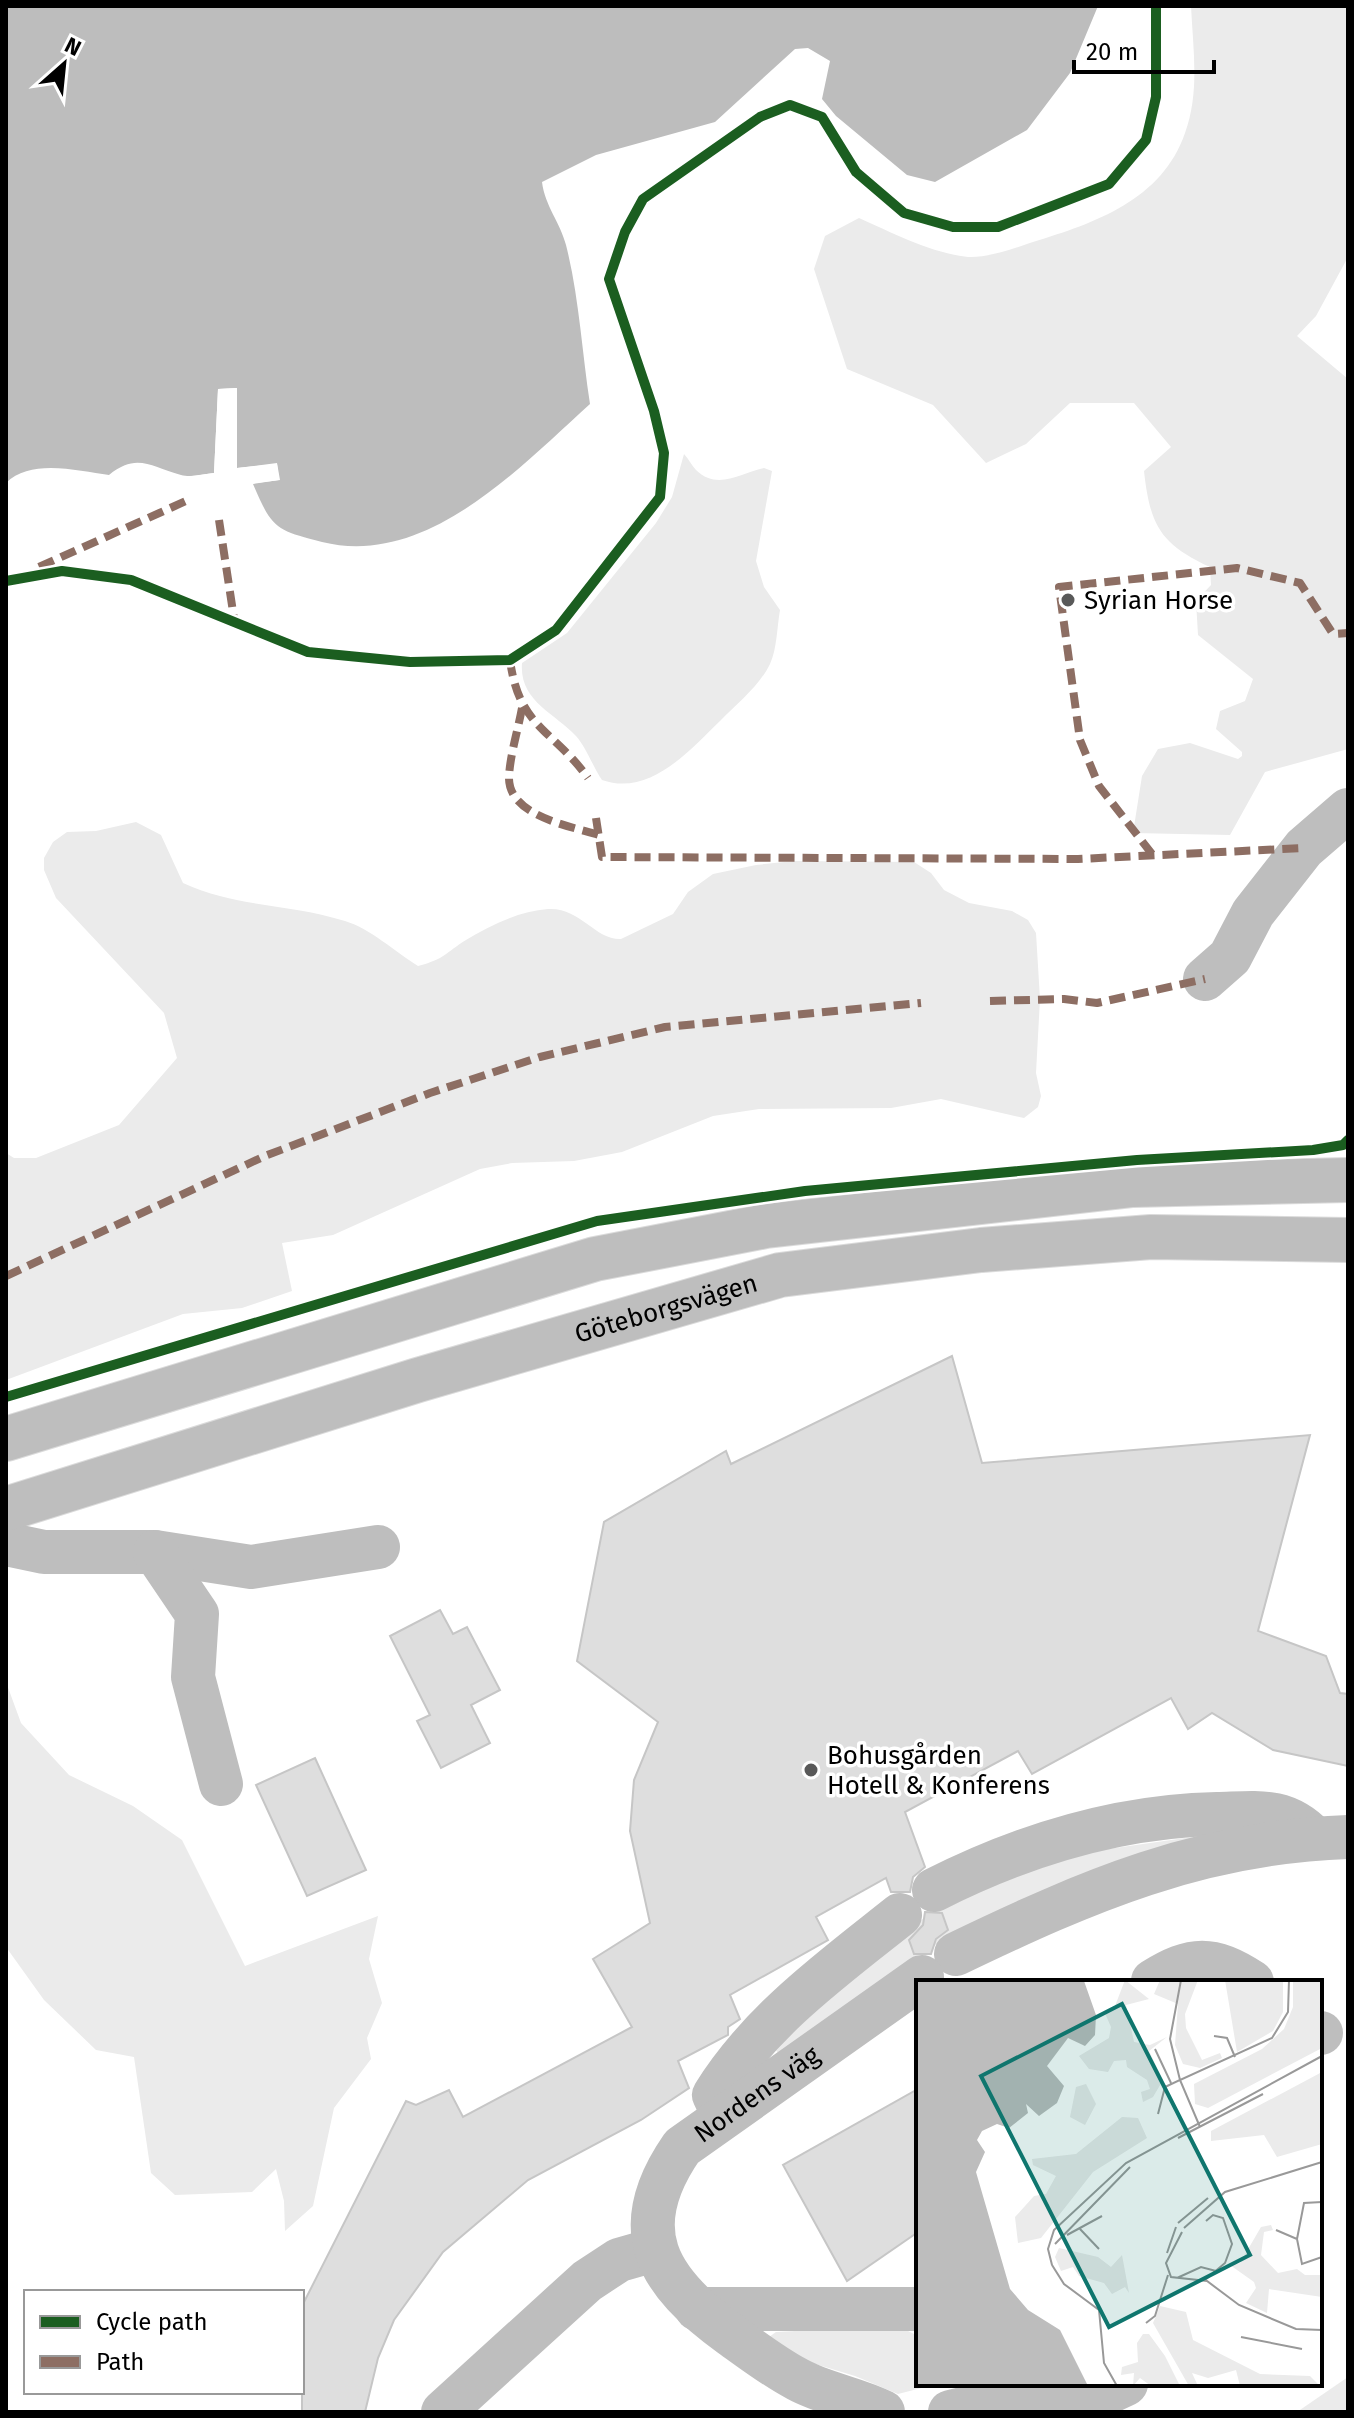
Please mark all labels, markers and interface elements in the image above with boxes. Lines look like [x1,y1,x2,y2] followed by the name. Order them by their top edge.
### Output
[24,24,104,104] north arrow
[1074,24,1214,74] scale bar
[60,31,85,62] text: N
[1086,38,1138,66] text: 20 m
[1084,585,1233,616] place label: Syrian Horse
[1059,591,1077,609] marker: Syrian Horse
[571,1267,761,1349] street label: Göteborgsvägen
[827,1740,1050,1801] place label: Bohusgården Hotell & Konferens
[802,1761,820,1779] marker: Bohusgården Hotell & Konferens
[916,1980,1322,2386] inset map
[688,2039,826,2149] street label: Nordens väg
[24,2290,304,2394] legend
[96,2308,208,2336] text: Cycle path
[96,2348,144,2376] text: Path

